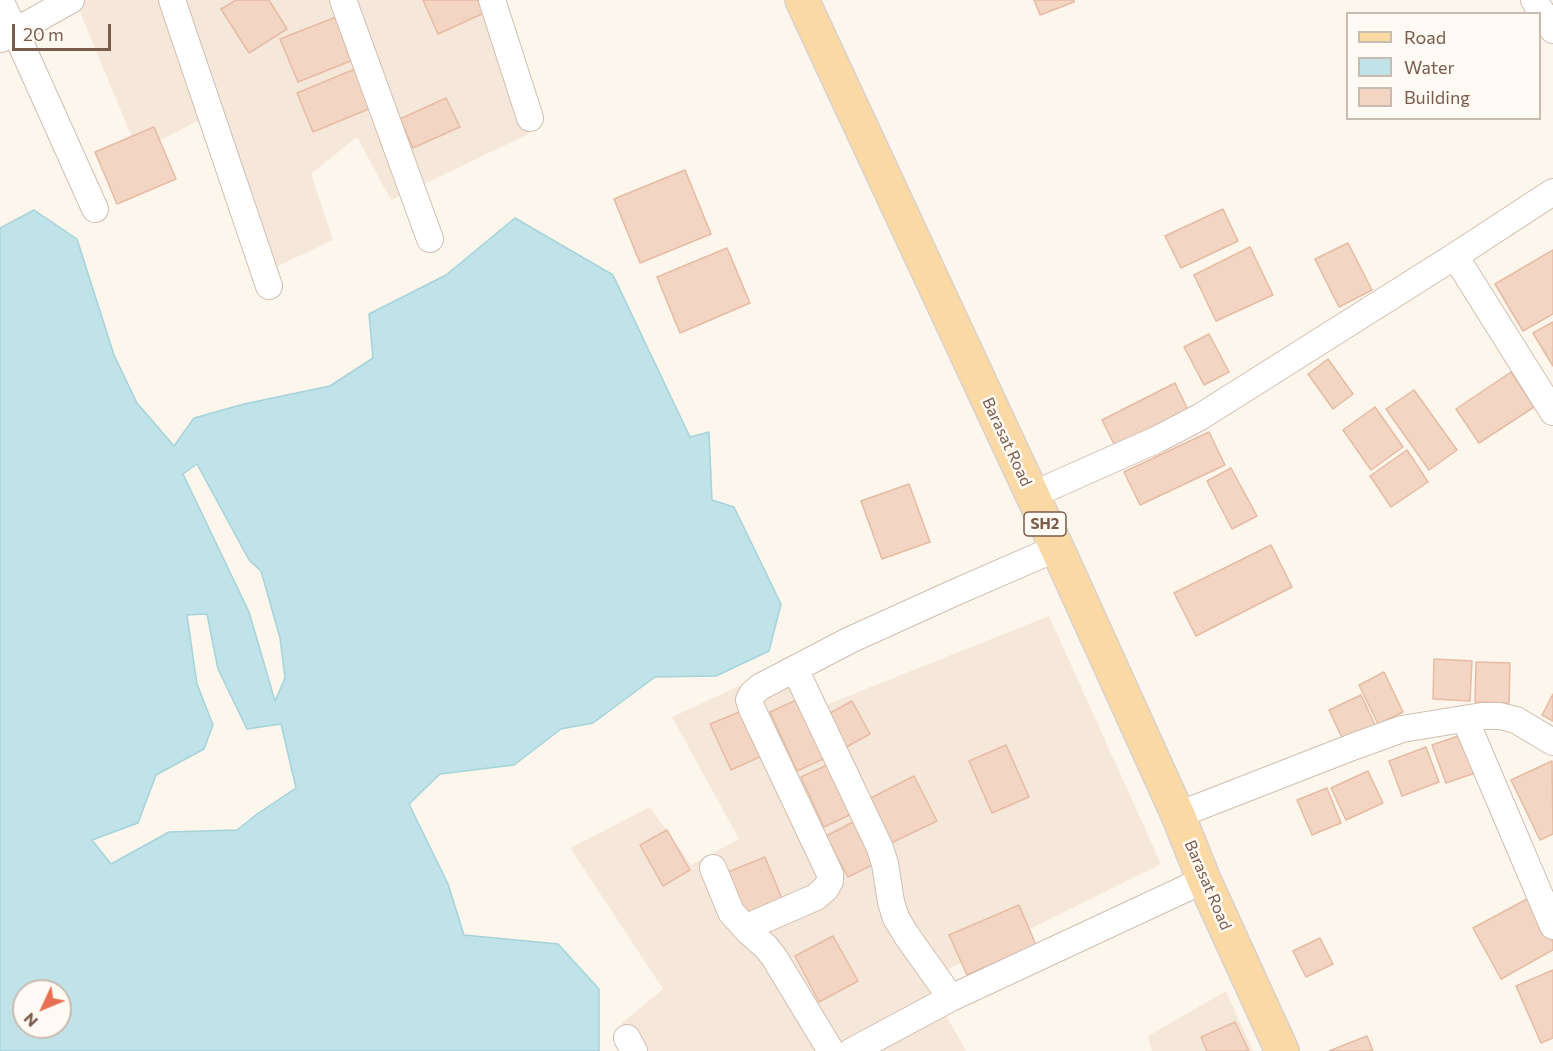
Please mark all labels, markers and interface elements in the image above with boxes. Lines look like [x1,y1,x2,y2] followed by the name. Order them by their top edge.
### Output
[15,12,114,50] scale bar
[1346,12,1541,120] legend
[23,23,64,45] text: 20 m
[1404,26,1446,48] text: Road
[1404,56,1455,78] text: Water
[1404,86,1470,108] text: Building
[978,394,1036,490] street label: Barasat Road
[1024,512,1066,536] road number: SH2
[1180,837,1236,933] street label: Barasat Road
[12,979,72,1039] north arrow
[19,1010,41,1031] text: N

